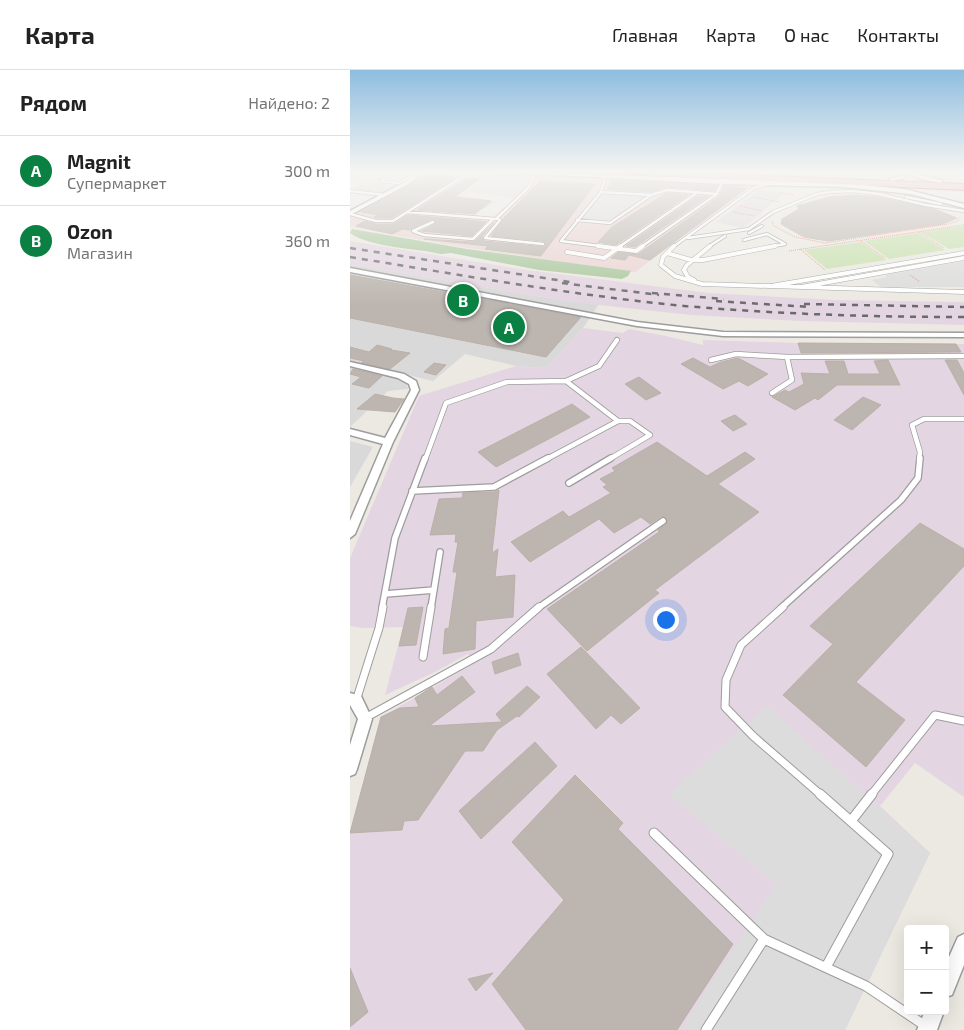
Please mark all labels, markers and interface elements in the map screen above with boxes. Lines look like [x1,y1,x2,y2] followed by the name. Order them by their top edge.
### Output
[25,20,95,49] text: Карта
[612,24,678,46] text: Главная
[706,24,756,46] text: Карта
[784,24,829,46] text: О нас
[857,24,939,46] text: Контакты
[20,90,87,115] text: Рядом
[248,93,330,112] text: Найдено: 2
[67,150,131,173] text: Magnit
[31,161,41,180] text: A
[284,161,330,180] text: 300 m
[67,173,166,192] text: Супермаркет
[67,220,113,243] text: Ozon
[31,231,41,250] text: B
[285,231,330,250] text: 360 m
[67,243,133,262] text: Магазин
[447,281,479,319] pin: B
[493,308,525,346] pin: A
[653,607,679,633] your location
[904,925,949,1015] map controls
[904,925,949,970] button: +
[904,970,949,1015] button: −

